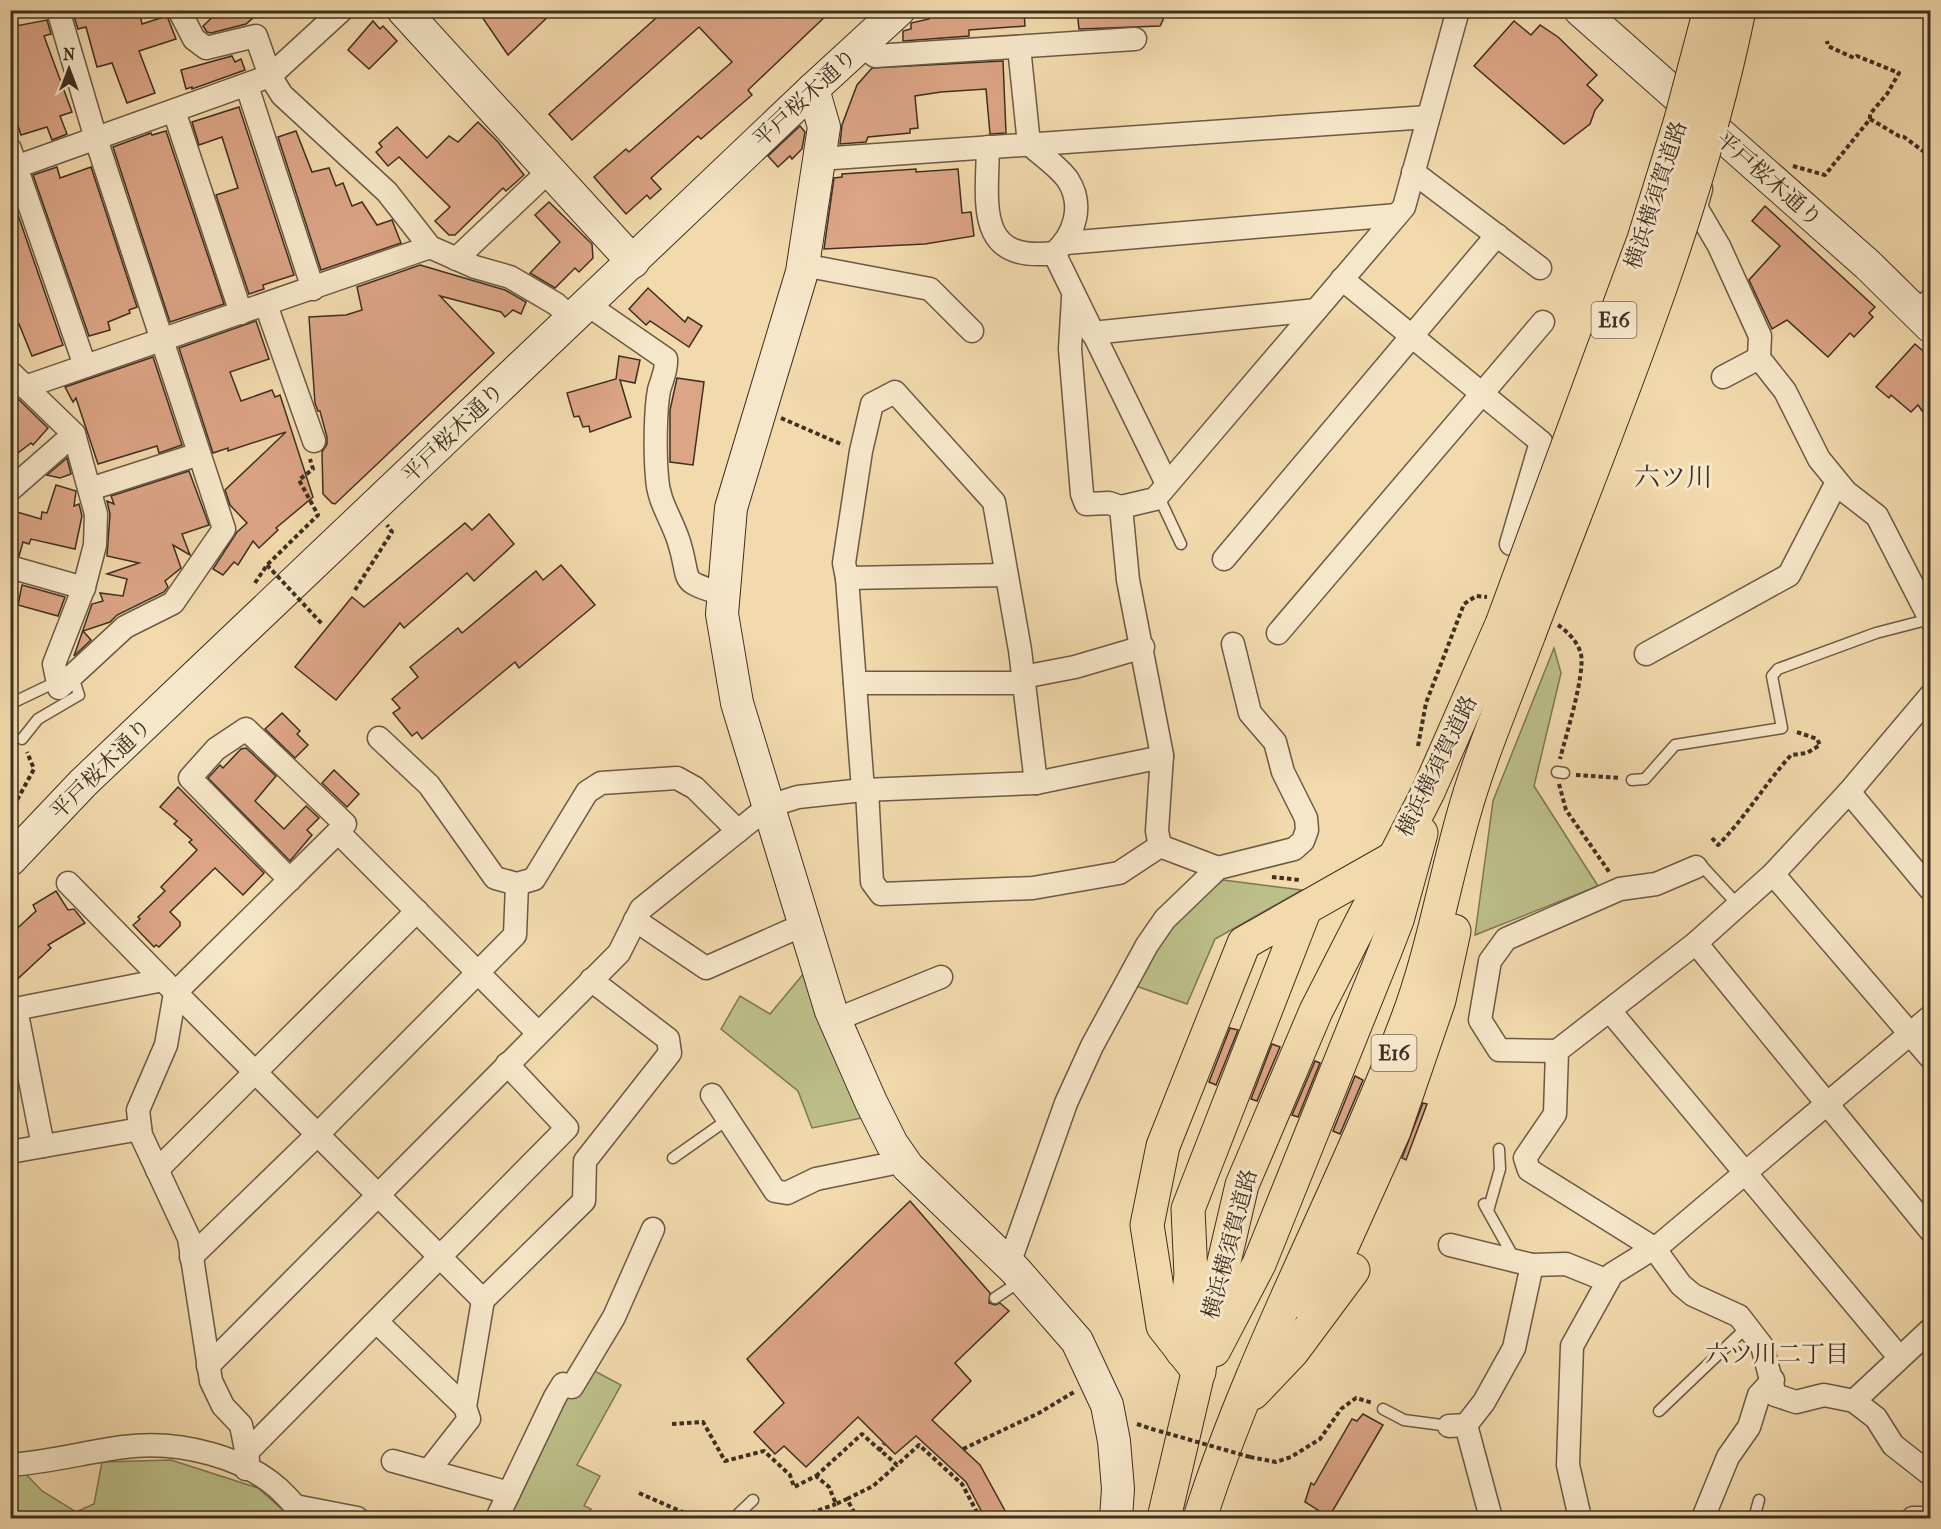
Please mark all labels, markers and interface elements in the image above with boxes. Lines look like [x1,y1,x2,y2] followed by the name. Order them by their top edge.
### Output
[39,39,99,99] north arrow
[748,43,862,153] street label: 平戸桜木通り
[63,45,76,64] text: N
[1620,118,1692,272] street label: 横浜横須賀道路
[1711,126,1827,232] street label: 平戸桜木通り
[1592,302,1636,338] road number: E16
[396,378,510,488] street label: 平戸桜木通り
[1634,462,1712,493] district label: 六ツ川
[1392,691,1482,841] street label: 横浜横須賀道路
[45,713,157,825] street label: 平戸桜木通り
[1372,1035,1416,1071] road number: E16
[1198,1166,1262,1322] street label: 横浜横須賀道路
[1705,1340,1849,1368] district label: 六ツ川二丁目

